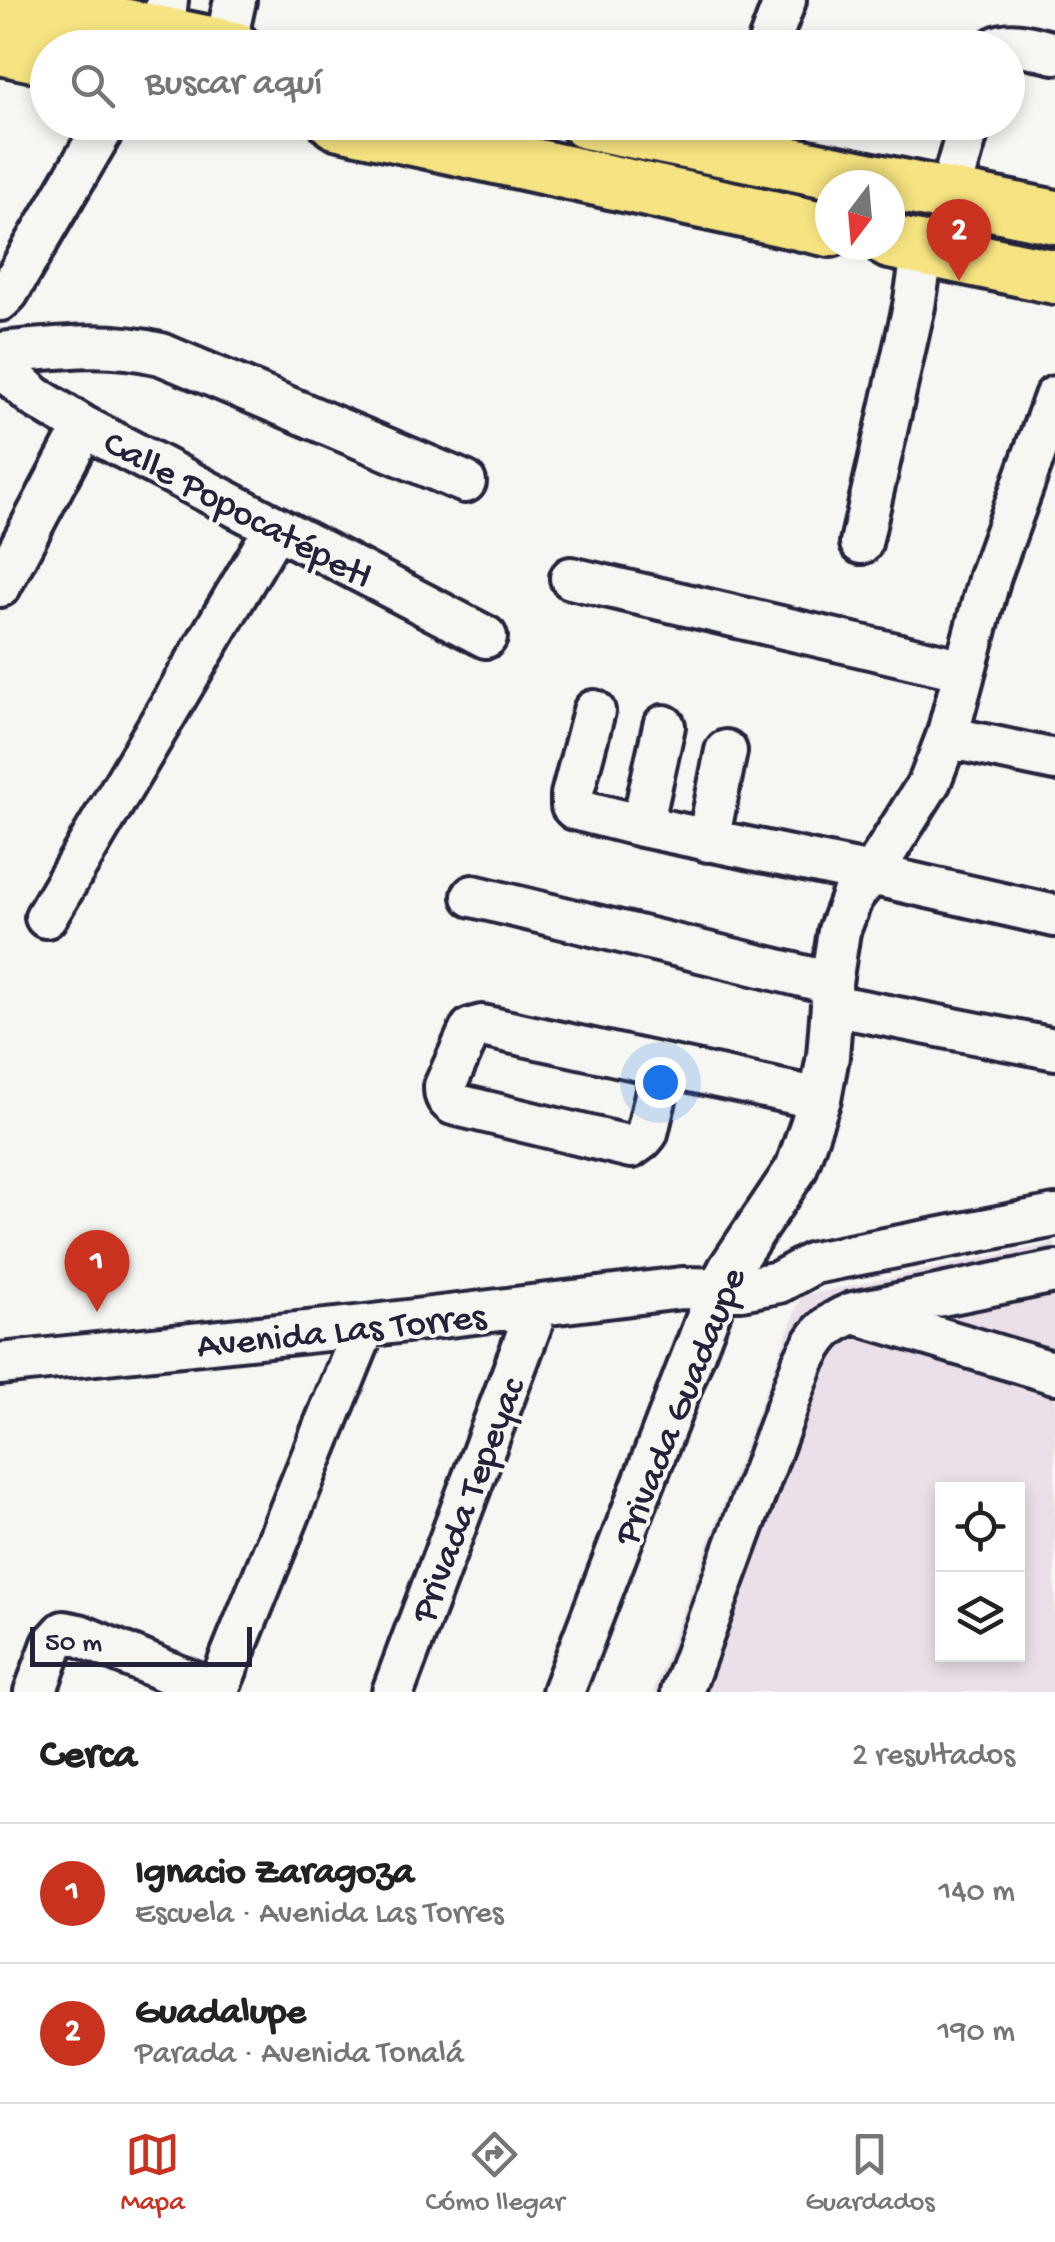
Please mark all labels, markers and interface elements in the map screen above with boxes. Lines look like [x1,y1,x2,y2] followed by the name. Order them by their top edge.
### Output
[30,30,1025,140] search box
[65,58,120,113] icon: search
[145,63,323,107] text: Buscar aquí
[815,170,905,260] north arrow
[926,198,992,281] pin: 2
[95,423,378,602] street label: Calle Popocatépetl
[635,1057,686,1108] your location
[64,1230,130,1312] pin: 1
[606,1262,758,1553] street label: Privada Guadaupe
[195,1297,489,1371] street label: Avenida Las Torres
[403,1372,538,1630] street label: Privada Tepeyac
[935,1482,1025,1662] map controls
[935,1482,1025,1572] button: locate
[935,1572,1025,1662] button: layers
[30,1622,252,1666] scale bar
[45,1628,102,1661] text: 50 m
[40,1733,137,1782] text: Cerca
[852,1738,1015,1776] text: 2 resultados
[135,1852,414,1896] text: Ignacio Zaragoza
[66,1874,79,1912] text: 1
[938,1874,1015,1912] text: 140 m
[135,1896,504,1934] text: Escuela · Avenida Las Torres
[135,1992,306,2036] text: Guadalupe
[65,2014,80,2052] text: 2
[938,2014,1015,2052] text: 190 m
[135,2036,464,2074] text: Parada · Avenida Tonalá
[120,2127,185,2220] tab: Mapa
[425,2127,564,2220] tab: Cómo llegar
[805,2127,935,2220] tab: Guardados

